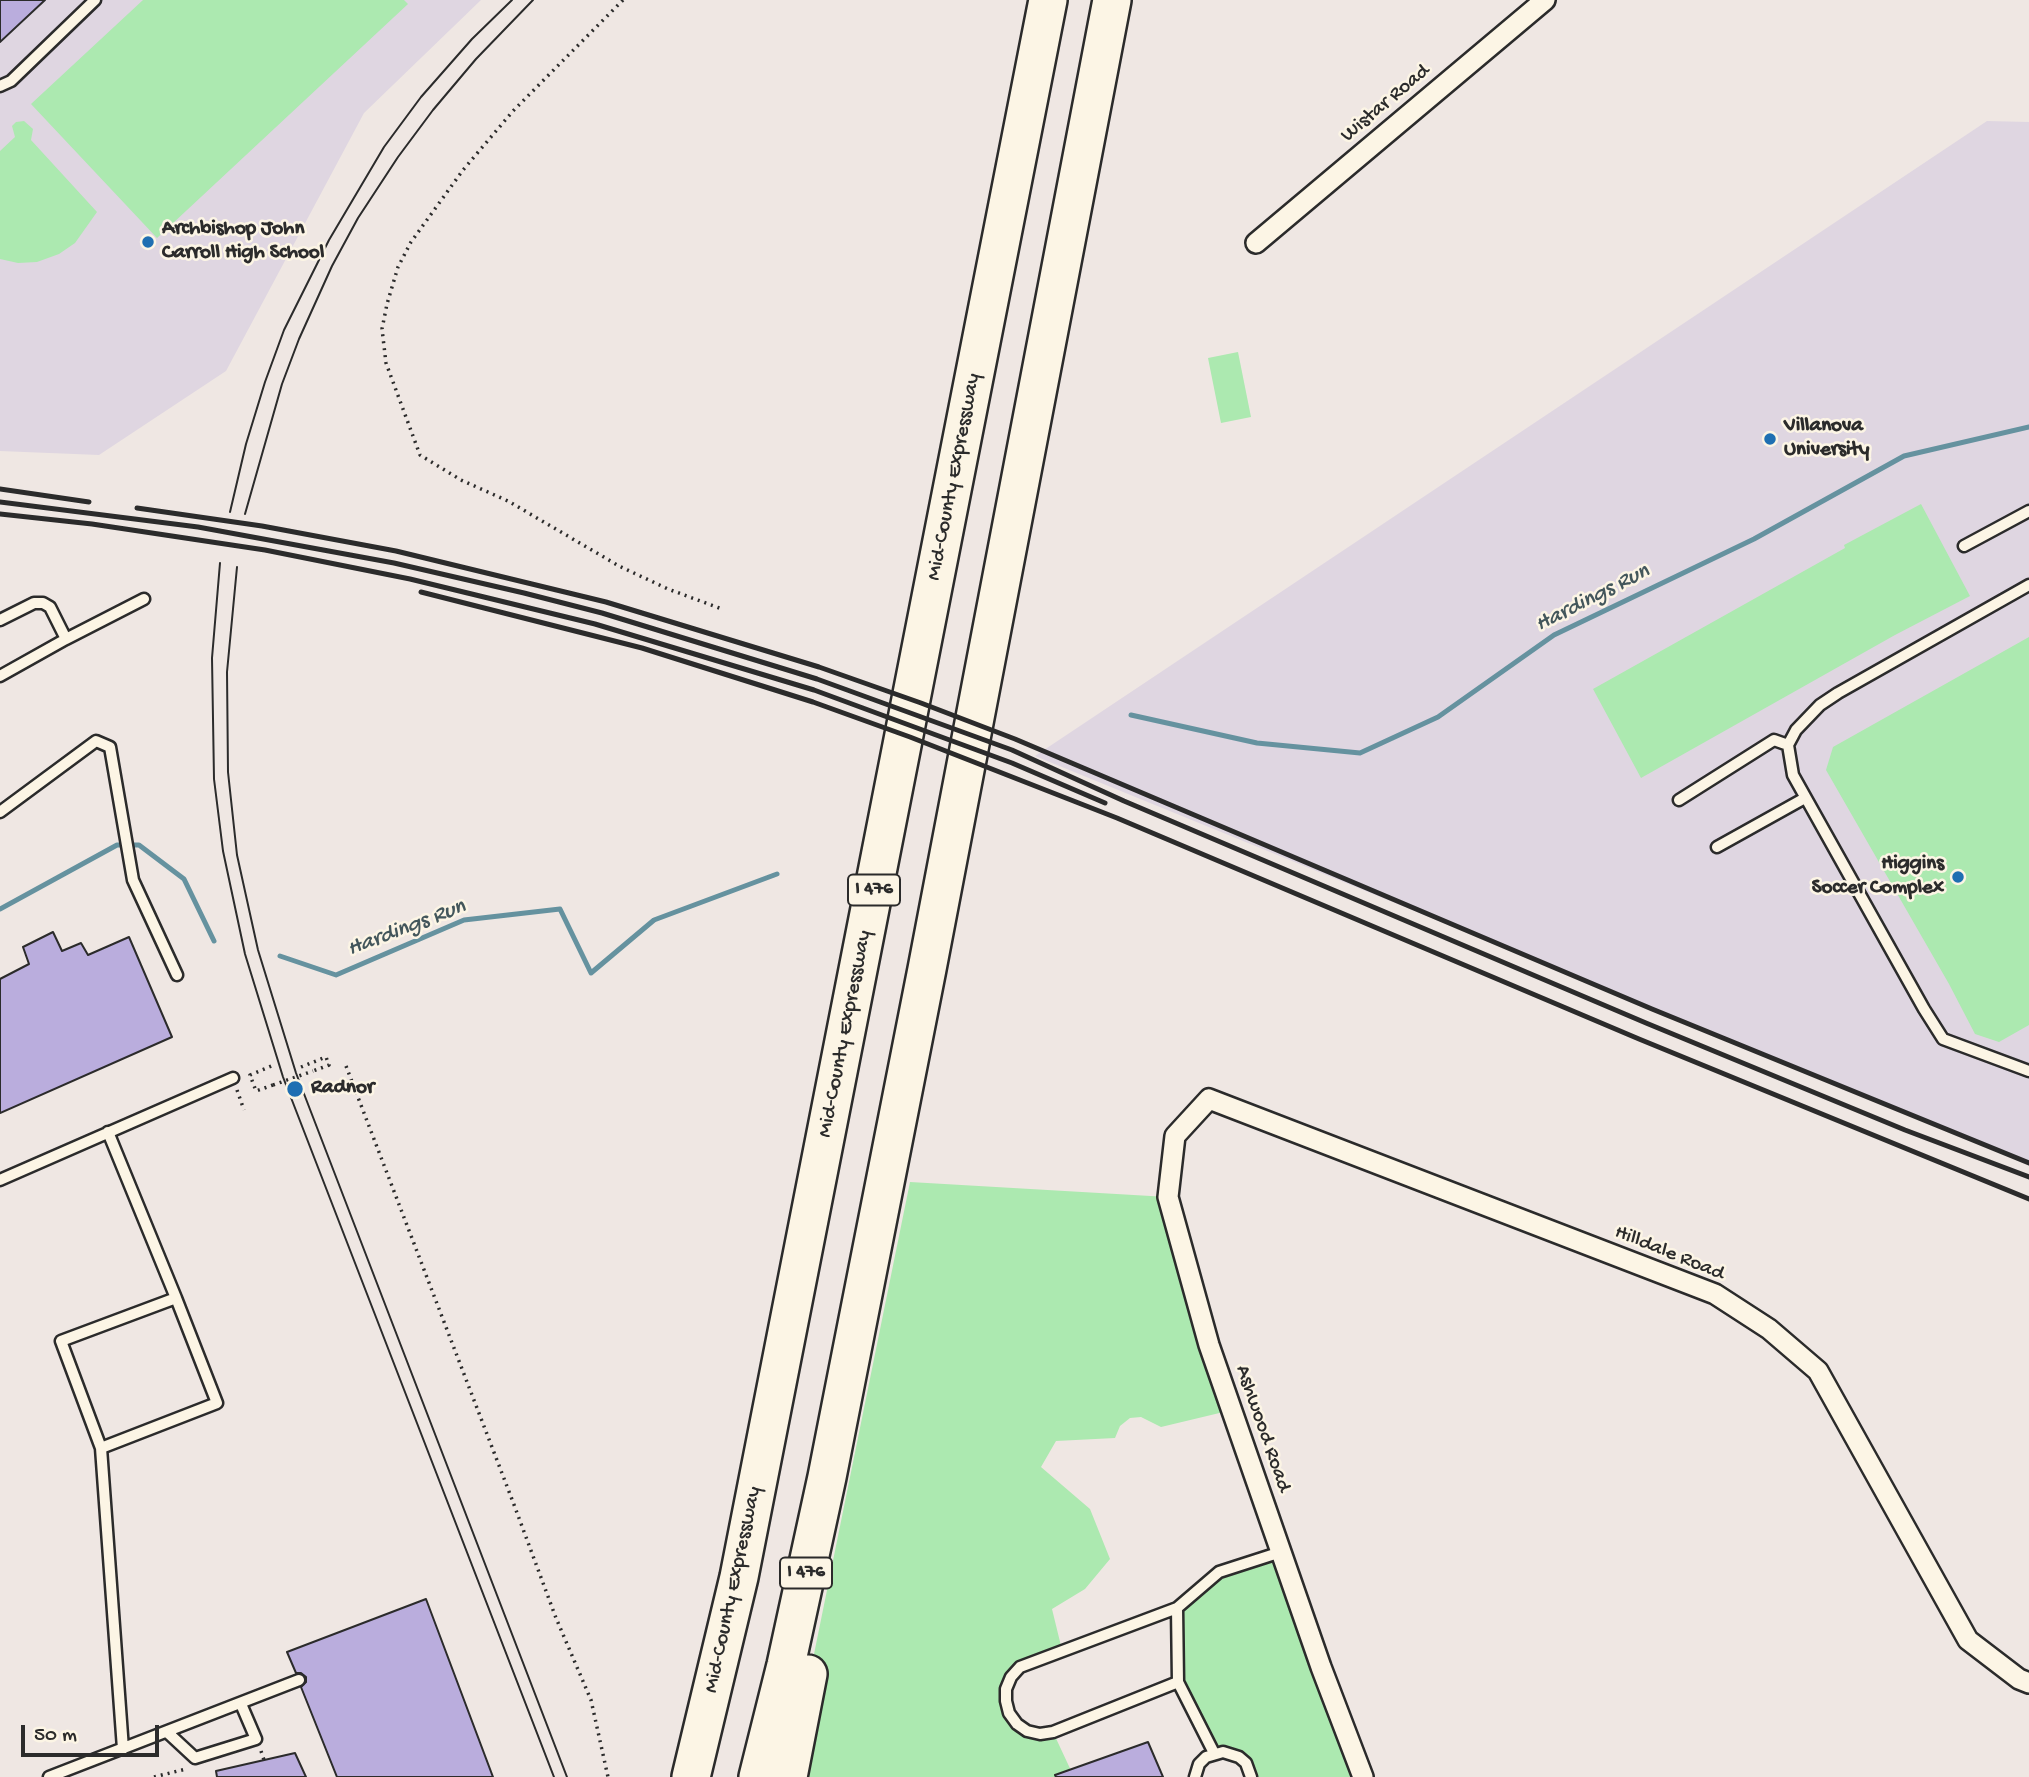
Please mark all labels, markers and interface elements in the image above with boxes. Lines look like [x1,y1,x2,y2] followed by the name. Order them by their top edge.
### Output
[1336,59,1436,149] street label: Wistar Road
[162,217,324,267] place label: Archbishop John Carroll High School
[140,234,156,250] marker: Archbishop John Carroll High School
[923,371,987,583] street label: Mid-County Expressway
[1784,414,1869,464] place label: Villanova University
[1762,431,1778,447] marker: Villanova University
[1531,559,1655,639] water label: Hardings Run
[1812,852,1944,902] place label: Higgins Soccer Complex
[1950,869,1966,885] marker: Higgins Soccer Complex
[848,874,900,906] road number: I 476
[344,894,470,964] water label: Hardings Run
[814,928,878,1140] street label: Mid-County Expressway
[311,1076,374,1102] place label: Radnor
[285,1079,305,1099] marker: Radnor
[1610,1221,1728,1287] street label: Hilldale Road
[1228,1362,1296,1496] street label: Ashwood Road
[700,1484,768,1696] street label: Mid-County Expressway
[780,1558,832,1588] road number: I 476
[24,1710,163,1754] scale bar
[34,1724,77,1749] text: 50 m

